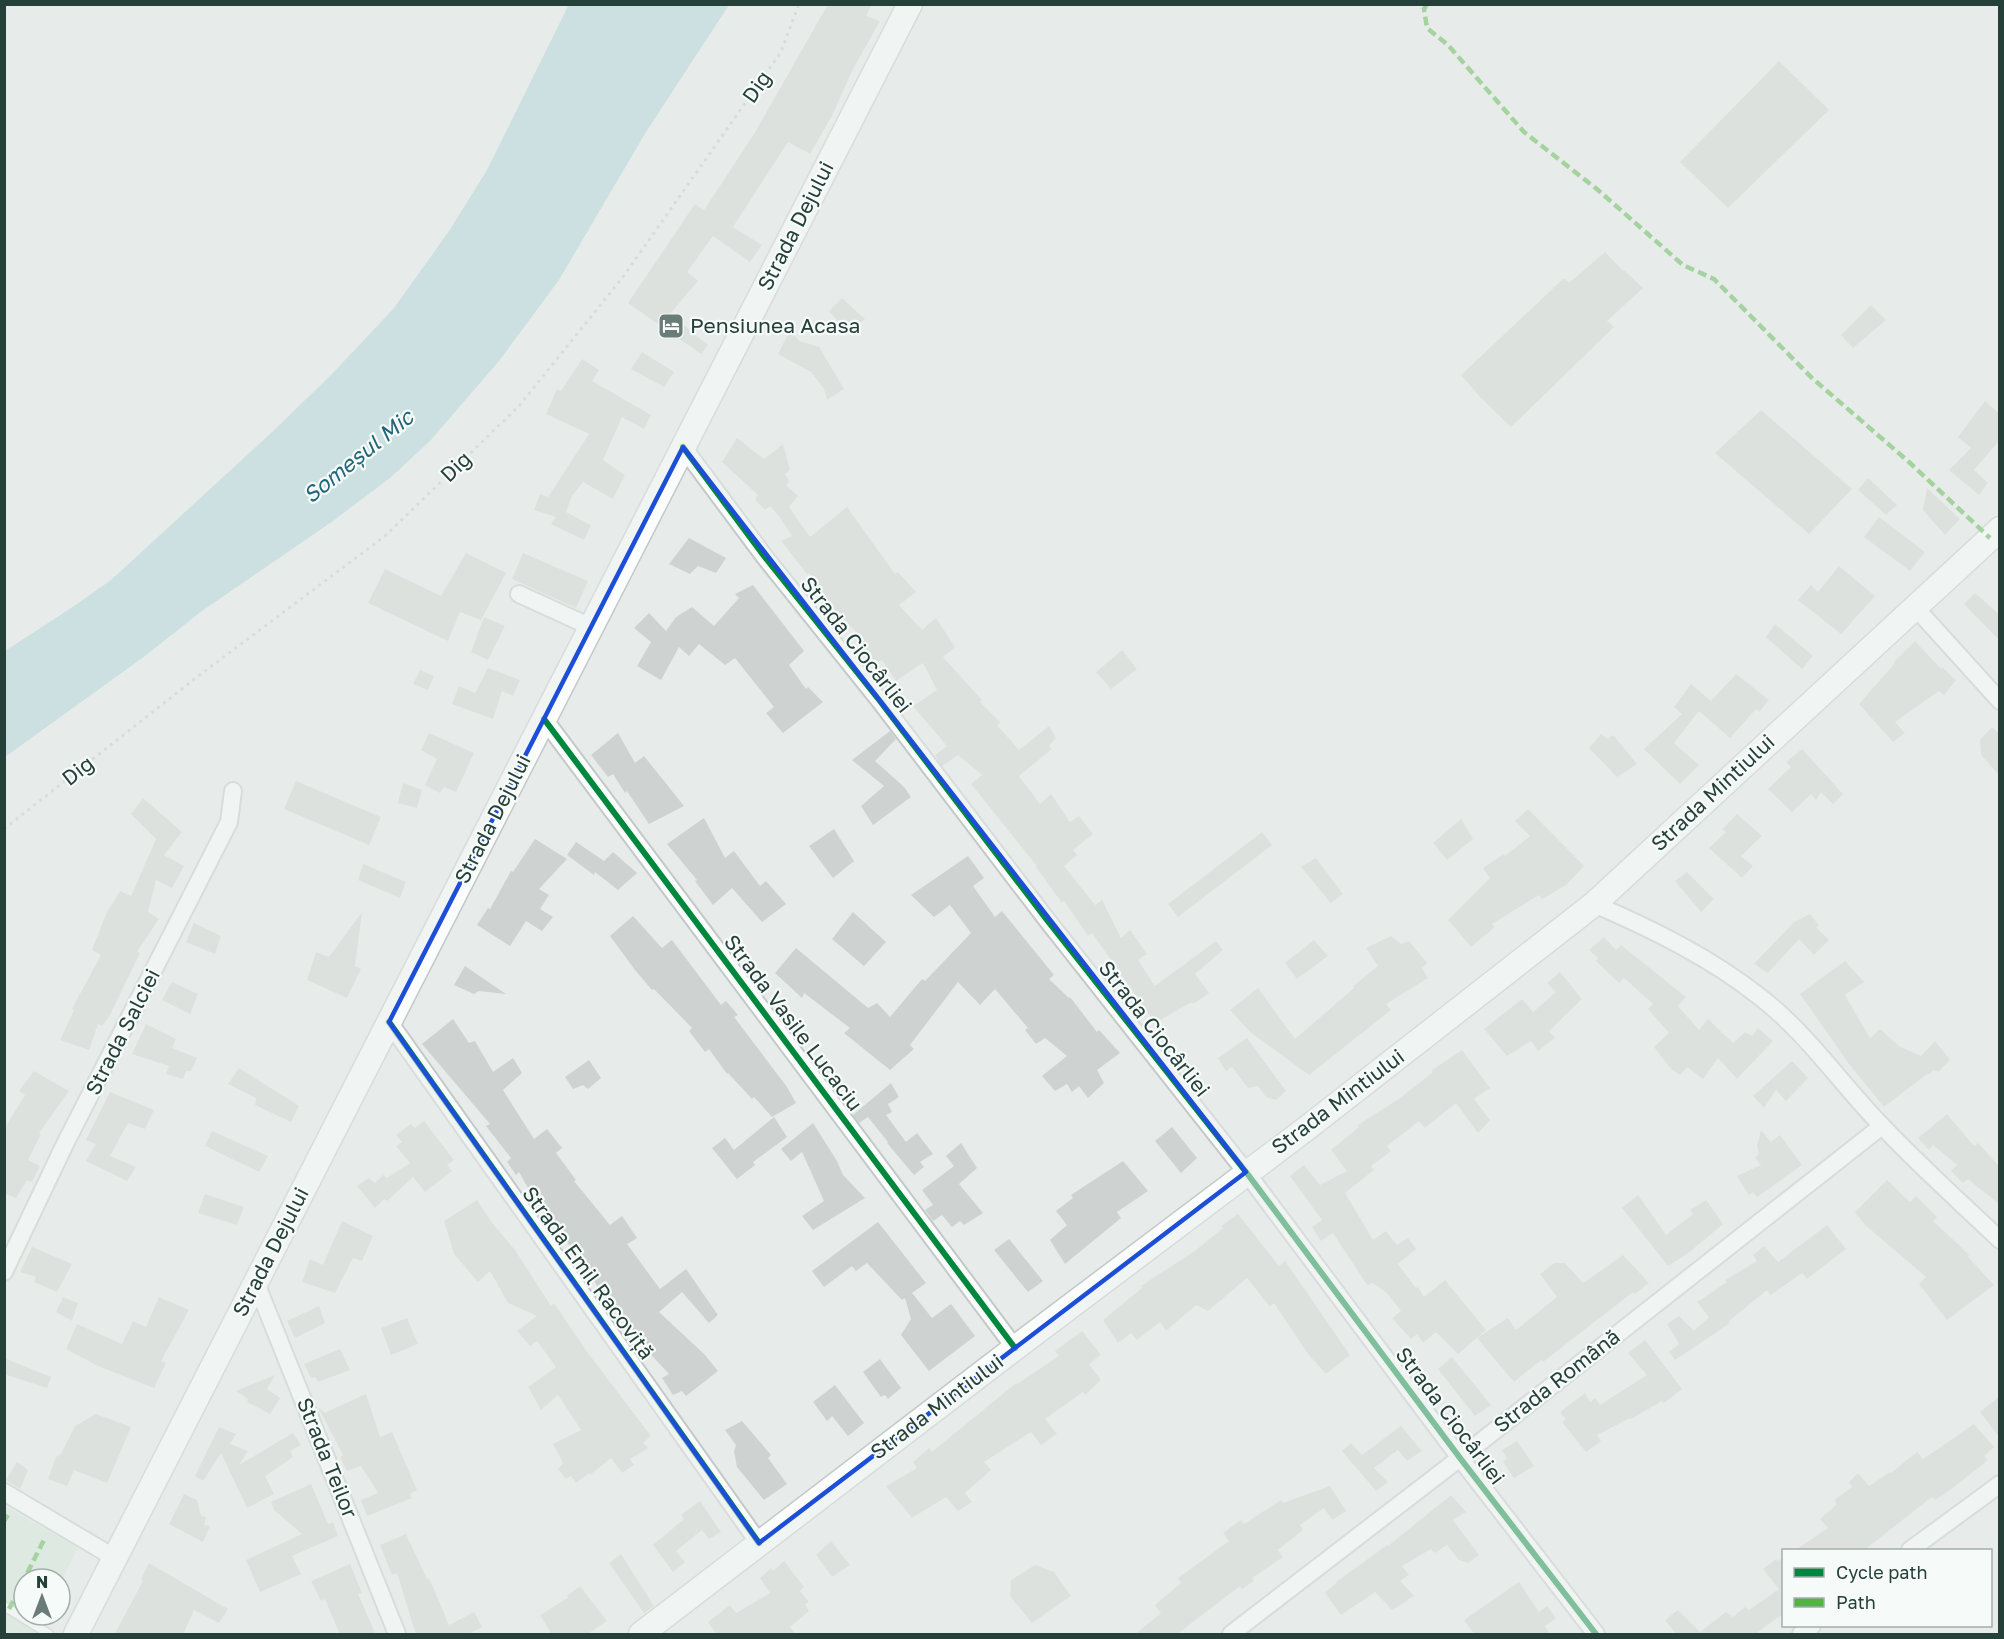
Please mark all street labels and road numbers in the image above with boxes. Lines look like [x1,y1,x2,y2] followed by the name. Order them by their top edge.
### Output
[736,65,776,108] street label: Dig
[751,157,839,295] street label: Strada Dejului
[434,445,476,487] street label: Dig
[796,571,918,718] street label: Strada Ciocârliei
[1645,728,1780,856] street label: Strada Mintiului
[56,750,98,791] street label: Dig
[448,750,536,888] street label: Strada Dejului
[719,929,869,1116] street label: Strada Vasile Lucaciu
[1094,955,1216,1102] street label: Strada Ciocârliei
[79,964,165,1099] street label: Strada Salciei
[1266,1043,1409,1160] street label: Strada Mintiului
[517,1181,660,1364] street label: Strada Emil Racoviță
[226,1183,314,1321] street label: Strada Dejului
[1488,1323,1625,1438] street label: Strada Română
[1391,1341,1511,1489] street label: Strada Ciocârliei
[865,1348,1008,1465] street label: Strada Mintiului
[292,1394,364,1522] street label: Strada Teilor

